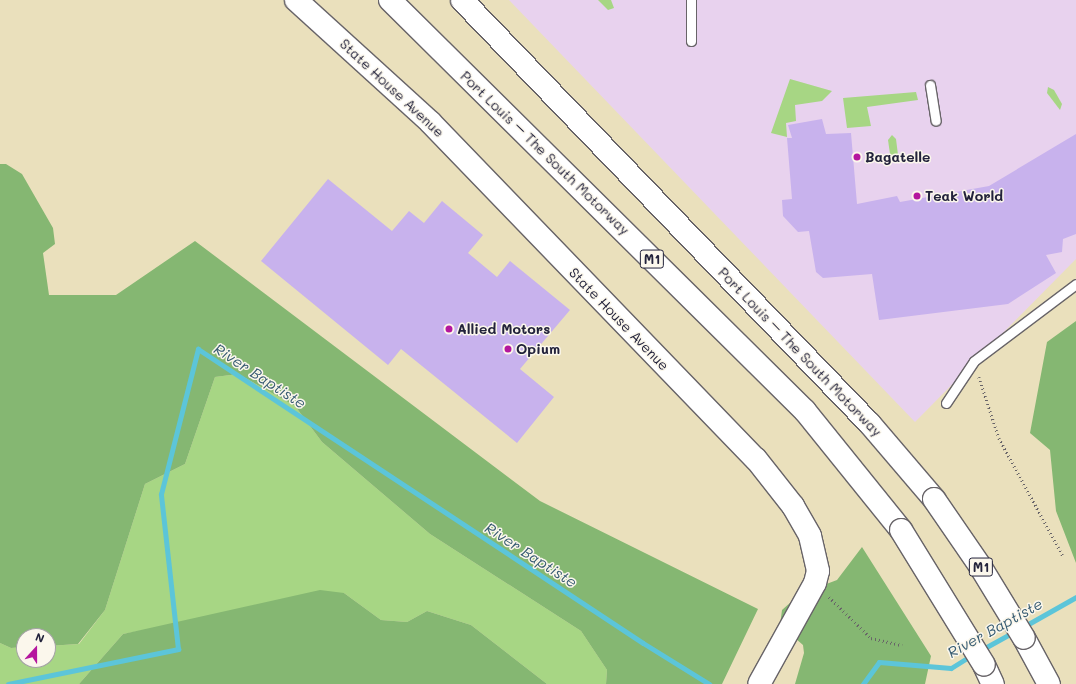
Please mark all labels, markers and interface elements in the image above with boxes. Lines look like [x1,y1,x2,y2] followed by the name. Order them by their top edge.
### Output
[336,35,448,141] street label: State House Avenue
[457,68,633,238] street label: Port Louis – The South Motorway
[865,149,930,165] place label: Bagatelle
[852,152,862,162] marker: Bagatelle
[925,188,1003,204] place label: Teak World
[912,191,922,201] marker: Teak World
[639,248,665,270] road number: M1
[566,264,672,374] street label: State House Avenue
[715,264,885,440] street label: Port Louis – The South Motorway
[457,321,550,337] place label: Allied Motors
[444,324,454,334] marker: Allied Motors
[211,340,309,412] water label: River Baptiste
[516,341,560,357] place label: Opium
[503,344,513,354] marker: Opium
[482,519,580,591] water label: River Baptiste
[968,556,994,578] road number: M1
[944,594,1046,662] water label: River Baptiste
[16,628,56,668] north arrow
[34,629,47,646] text: N

